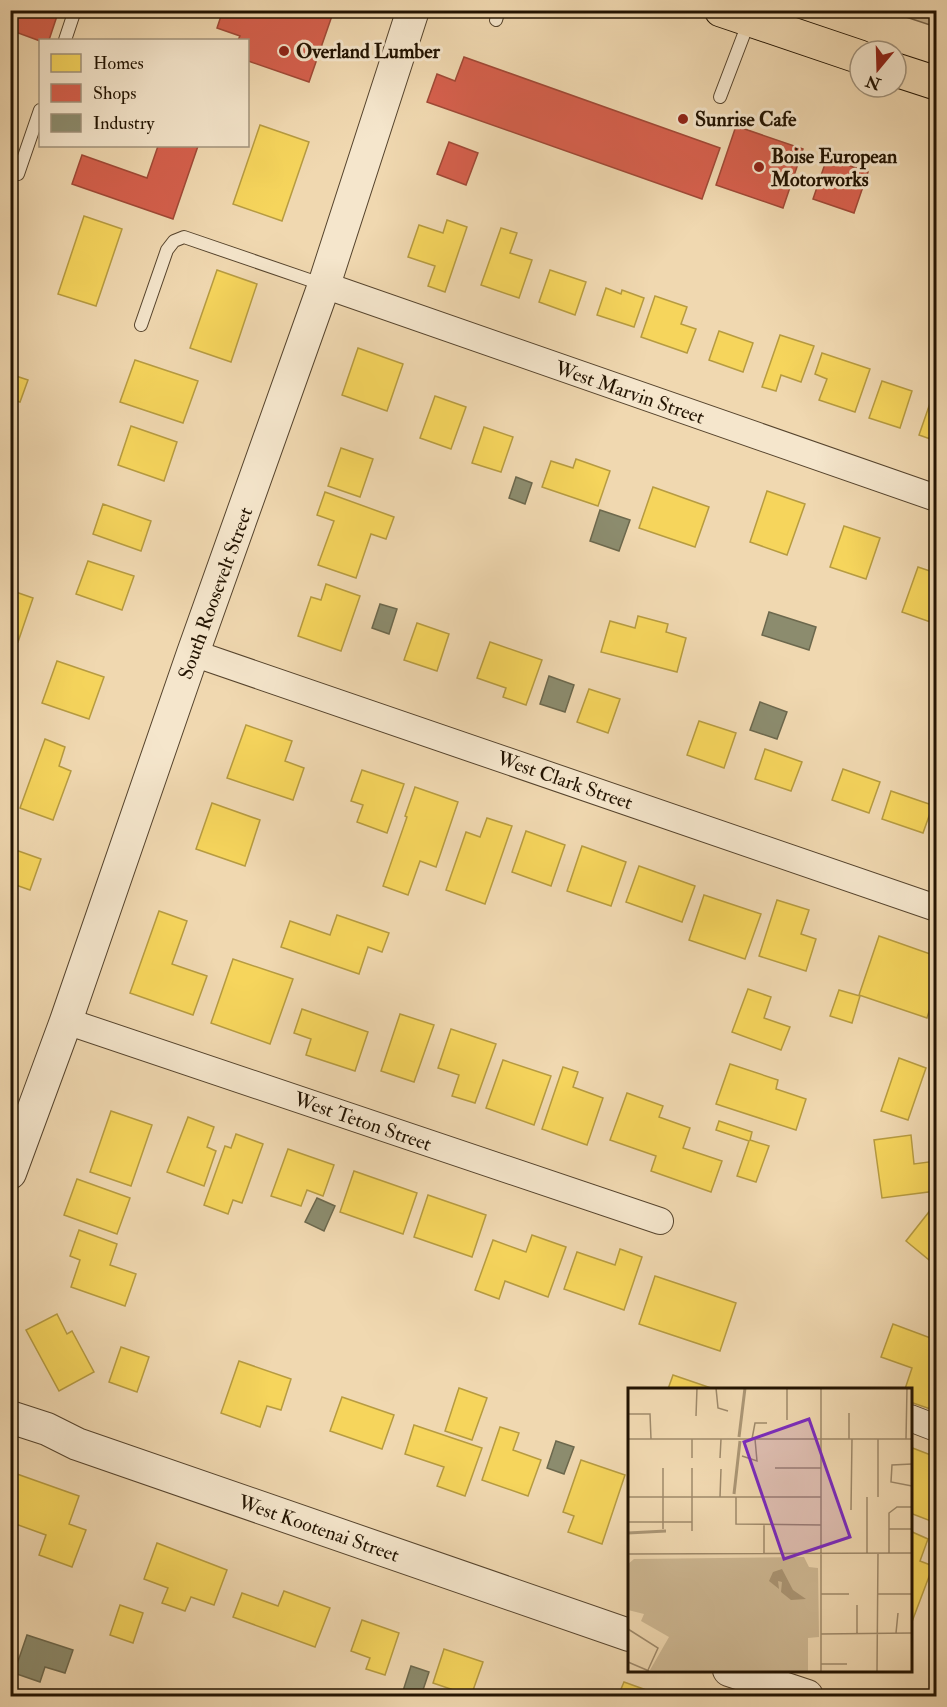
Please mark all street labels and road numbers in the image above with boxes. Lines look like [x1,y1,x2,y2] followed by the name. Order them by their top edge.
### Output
[551,355,708,430] street label: West Marvin Street
[173,503,258,683] street label: South Roosevelt Street
[493,745,636,816] street label: West Clark Street
[290,1086,435,1157] street label: West Teton Street
[234,1489,403,1568] street label: West Kootenai Street

